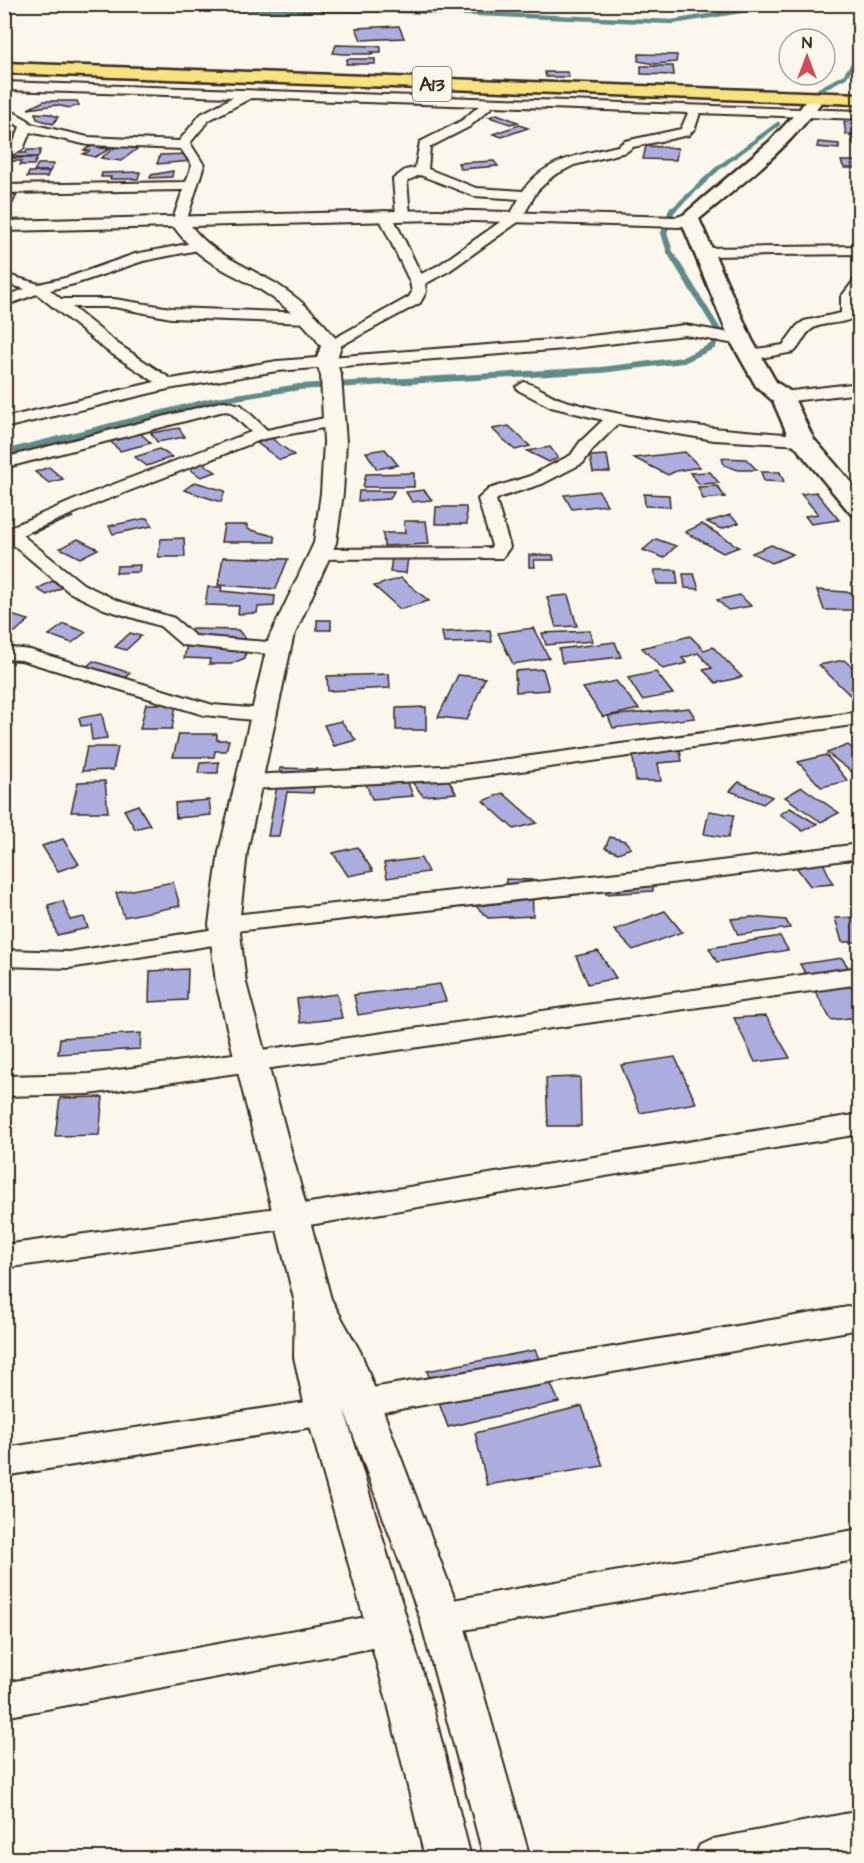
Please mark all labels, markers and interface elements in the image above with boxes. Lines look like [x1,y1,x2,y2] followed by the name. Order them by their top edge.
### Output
[777,27,837,87] north arrow
[802,32,812,54] text: N
[412,67,452,101] road number: A13

